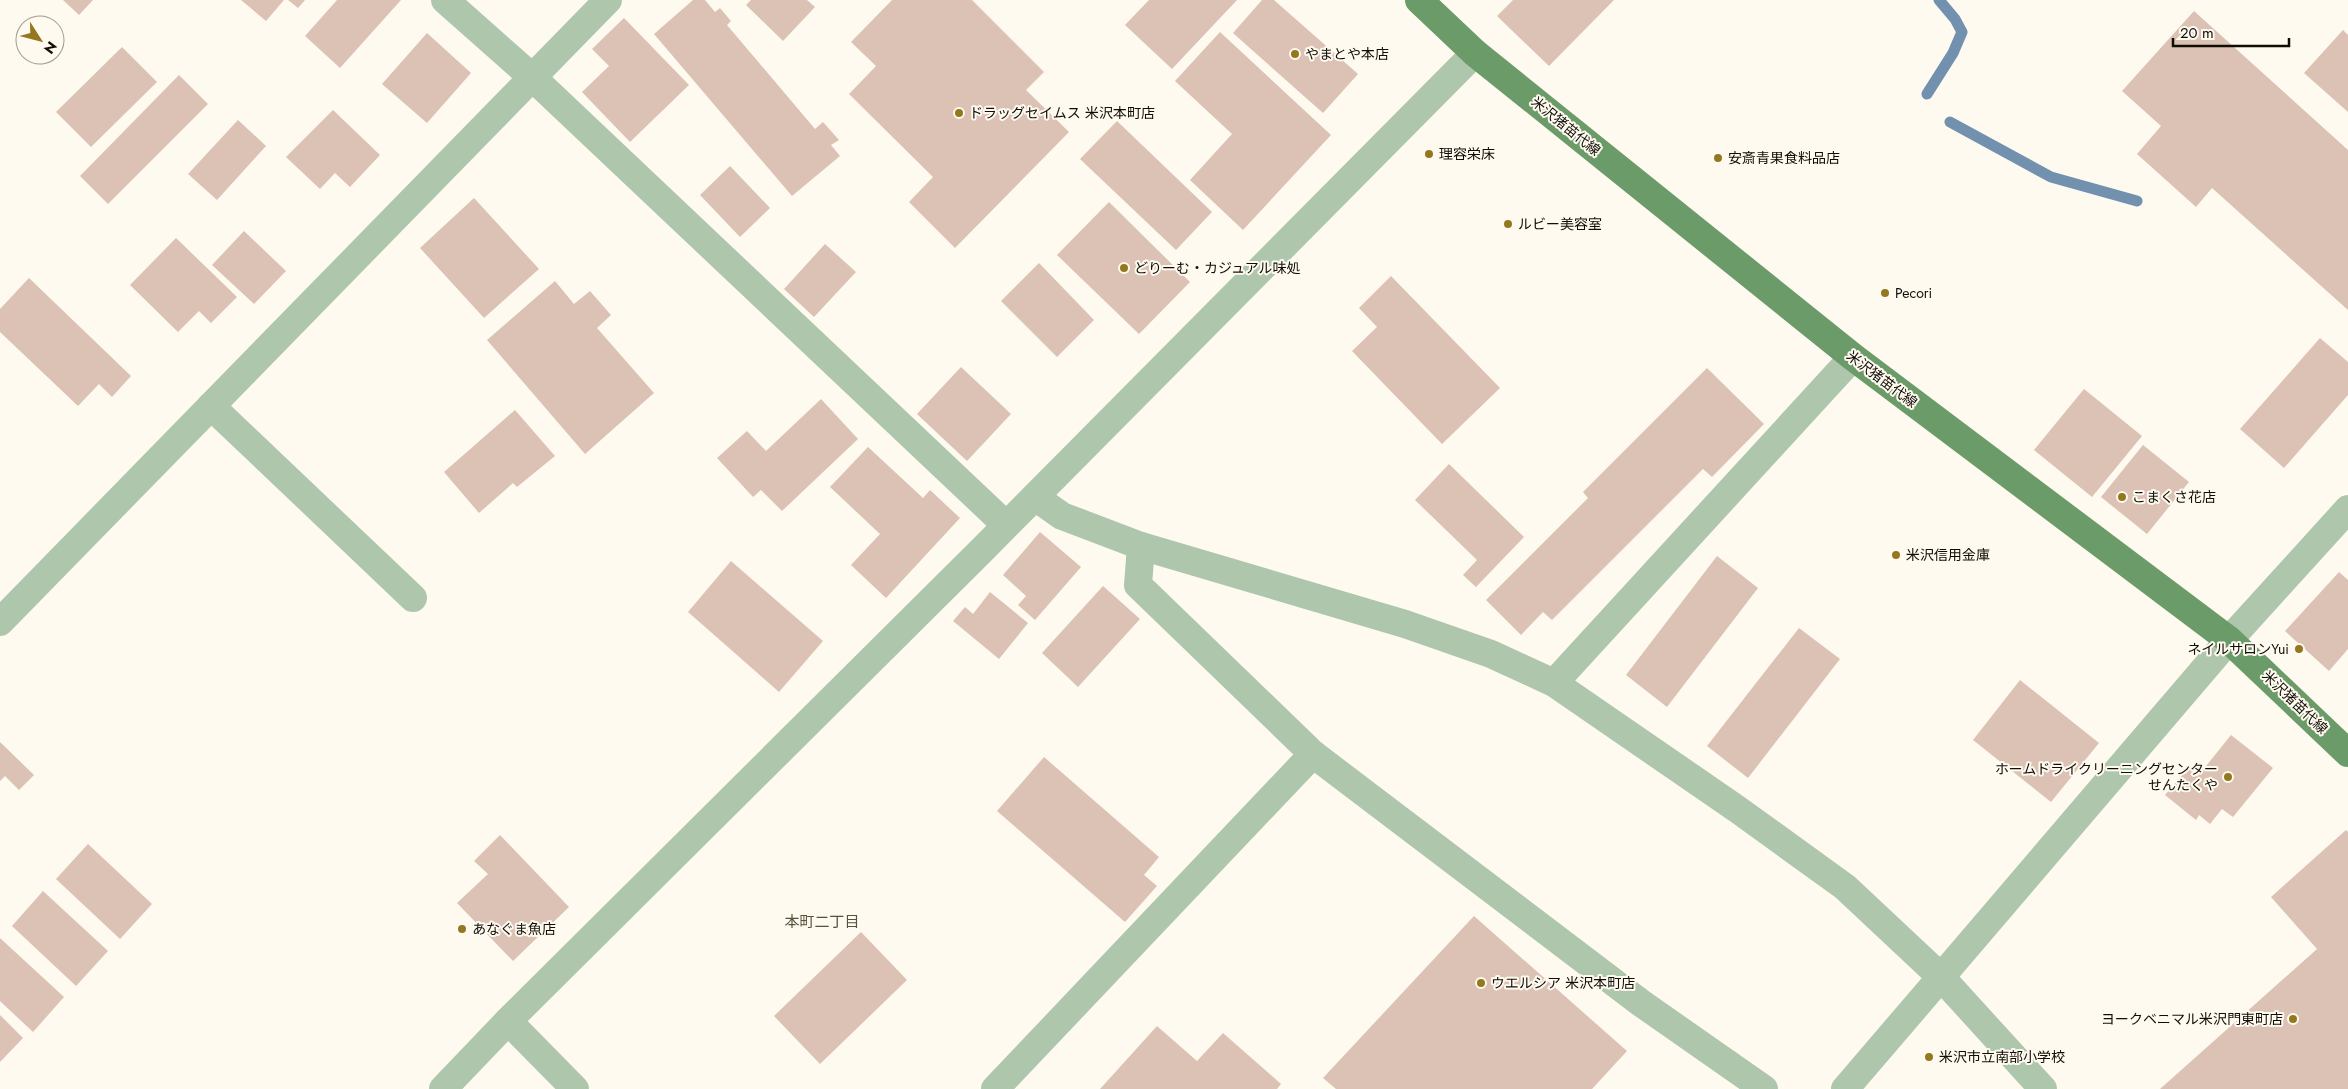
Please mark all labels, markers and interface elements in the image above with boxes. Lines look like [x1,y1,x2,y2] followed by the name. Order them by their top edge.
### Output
[15,15,65,65] north arrow
[2173,15,2289,47] scale bar
[2180,22,2214,44] text: 20 m
[39,37,62,58] text: N
[1305,44,1389,64] place label: やまとや本店
[1289,48,1301,60] marker: やまとや本店
[1527,92,1605,160] street label: 米沢猪苗代線
[969,103,1155,123] place label: ドラッグセイムス 米沢本町店
[953,107,965,119] marker: ドラッグセイムス 米沢本町店
[1439,144,1495,164] place label: 理容栄床
[1423,148,1435,160] marker: 理容栄床
[1728,148,1840,168] place label: 安斎青果食料品店
[1712,152,1724,164] marker: 安斎青果食料品店
[1518,214,1602,234] place label: ルビー美容室
[1502,218,1514,230] marker: ルビー美容室
[1134,258,1301,278] place label: どりーむ・カジュアル味処
[1118,262,1130,274] marker: どりーむ・カジュアル味処
[1895,283,1932,303] place label: Pecori
[1879,287,1891,299] marker: Pecori
[1842,346,1922,412] street label: 米沢猪苗代線
[2132,487,2216,507] place label: こまくさ花店
[2116,491,2128,503] marker: こまくさ花店
[1906,545,1990,565] place label: 米沢信用金庫
[1890,549,1902,561] marker: 米沢信用金庫
[2187,639,2289,659] place label: ネイルサロンYui
[2293,643,2305,655] marker: ネイルサロンYui
[2258,666,2332,738] street label: 米沢猪苗代線
[1995,759,2218,795] place label: ホームドライクリーニングセンター せんたくや
[2222,771,2234,783] marker: ホームドライクリーニングセンター せんたくや
[784,911,860,933] district label: 本町二丁目
[472,919,556,939] place label: あなぐま魚店
[456,923,468,935] marker: あなぐま魚店
[1491,973,1635,993] place label: ウエルシア 米沢本町店
[1475,977,1487,989] marker: ウエルシア 米沢本町店
[2101,1009,2283,1029] place label: ヨークベニマル米沢門東町店
[2287,1013,2299,1025] marker: ヨークベニマル米沢門東町店
[1939,1047,2065,1067] place label: 米沢市立南部小学校
[1923,1051,1935,1063] marker: 米沢市立南部小学校

